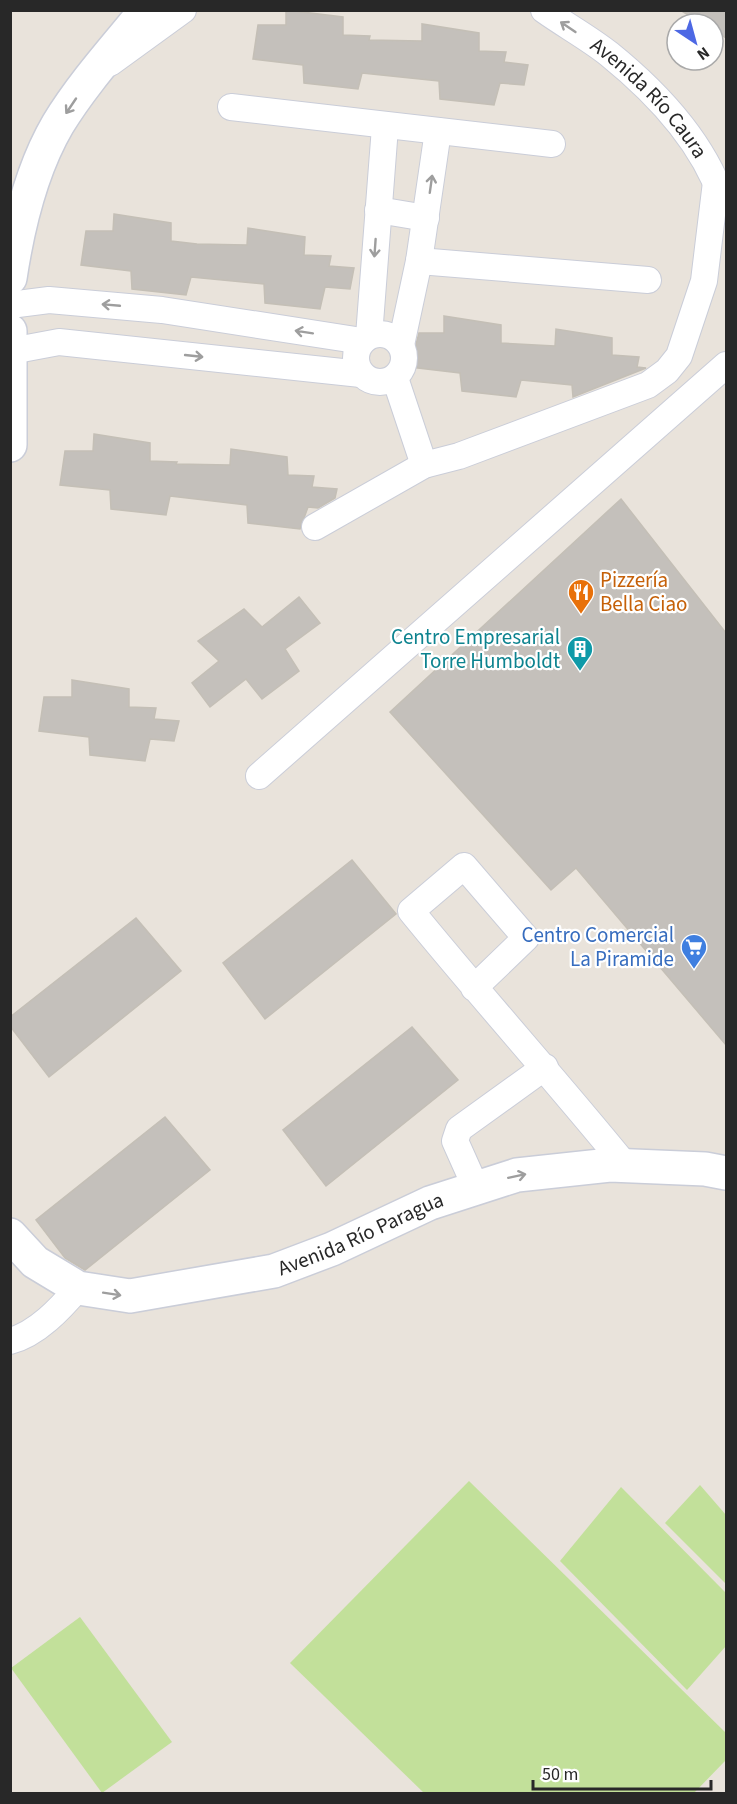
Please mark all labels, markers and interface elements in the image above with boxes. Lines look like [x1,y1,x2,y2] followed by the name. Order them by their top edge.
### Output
[665,12,725,72] north arrow
[560,20,577,32] one-way arrow
[584,30,715,164] street label: Avenida Río Caura
[692,41,714,65] text: N
[64,97,76,114] one-way arrow
[425,175,436,195] one-way arrow
[370,237,381,257] one-way arrow
[102,299,122,310] one-way arrow
[295,327,315,338] one-way arrow
[183,351,203,362] one-way arrow
[600,565,687,619] place label: Pizzería Bella Ciao
[566,577,596,615] restaurant icon: Pizzería Bella Ciao
[391,622,560,676] place label: Centro Empresarial Torre Humboldt
[565,634,595,672] building icon: Centro Empresarial Torre Humboldt
[521,920,674,974] place label: Centro Comercial La Piramide
[679,932,709,970] supermarket icon: Centro Comercial La Piramide
[507,1170,526,1181] one-way arrow
[273,1185,447,1283] street label: Avenida Río Paragua
[102,1288,122,1299] one-way arrow
[533,1753,712,1791] scale bar
[542,1762,578,1787] text: 50 m

